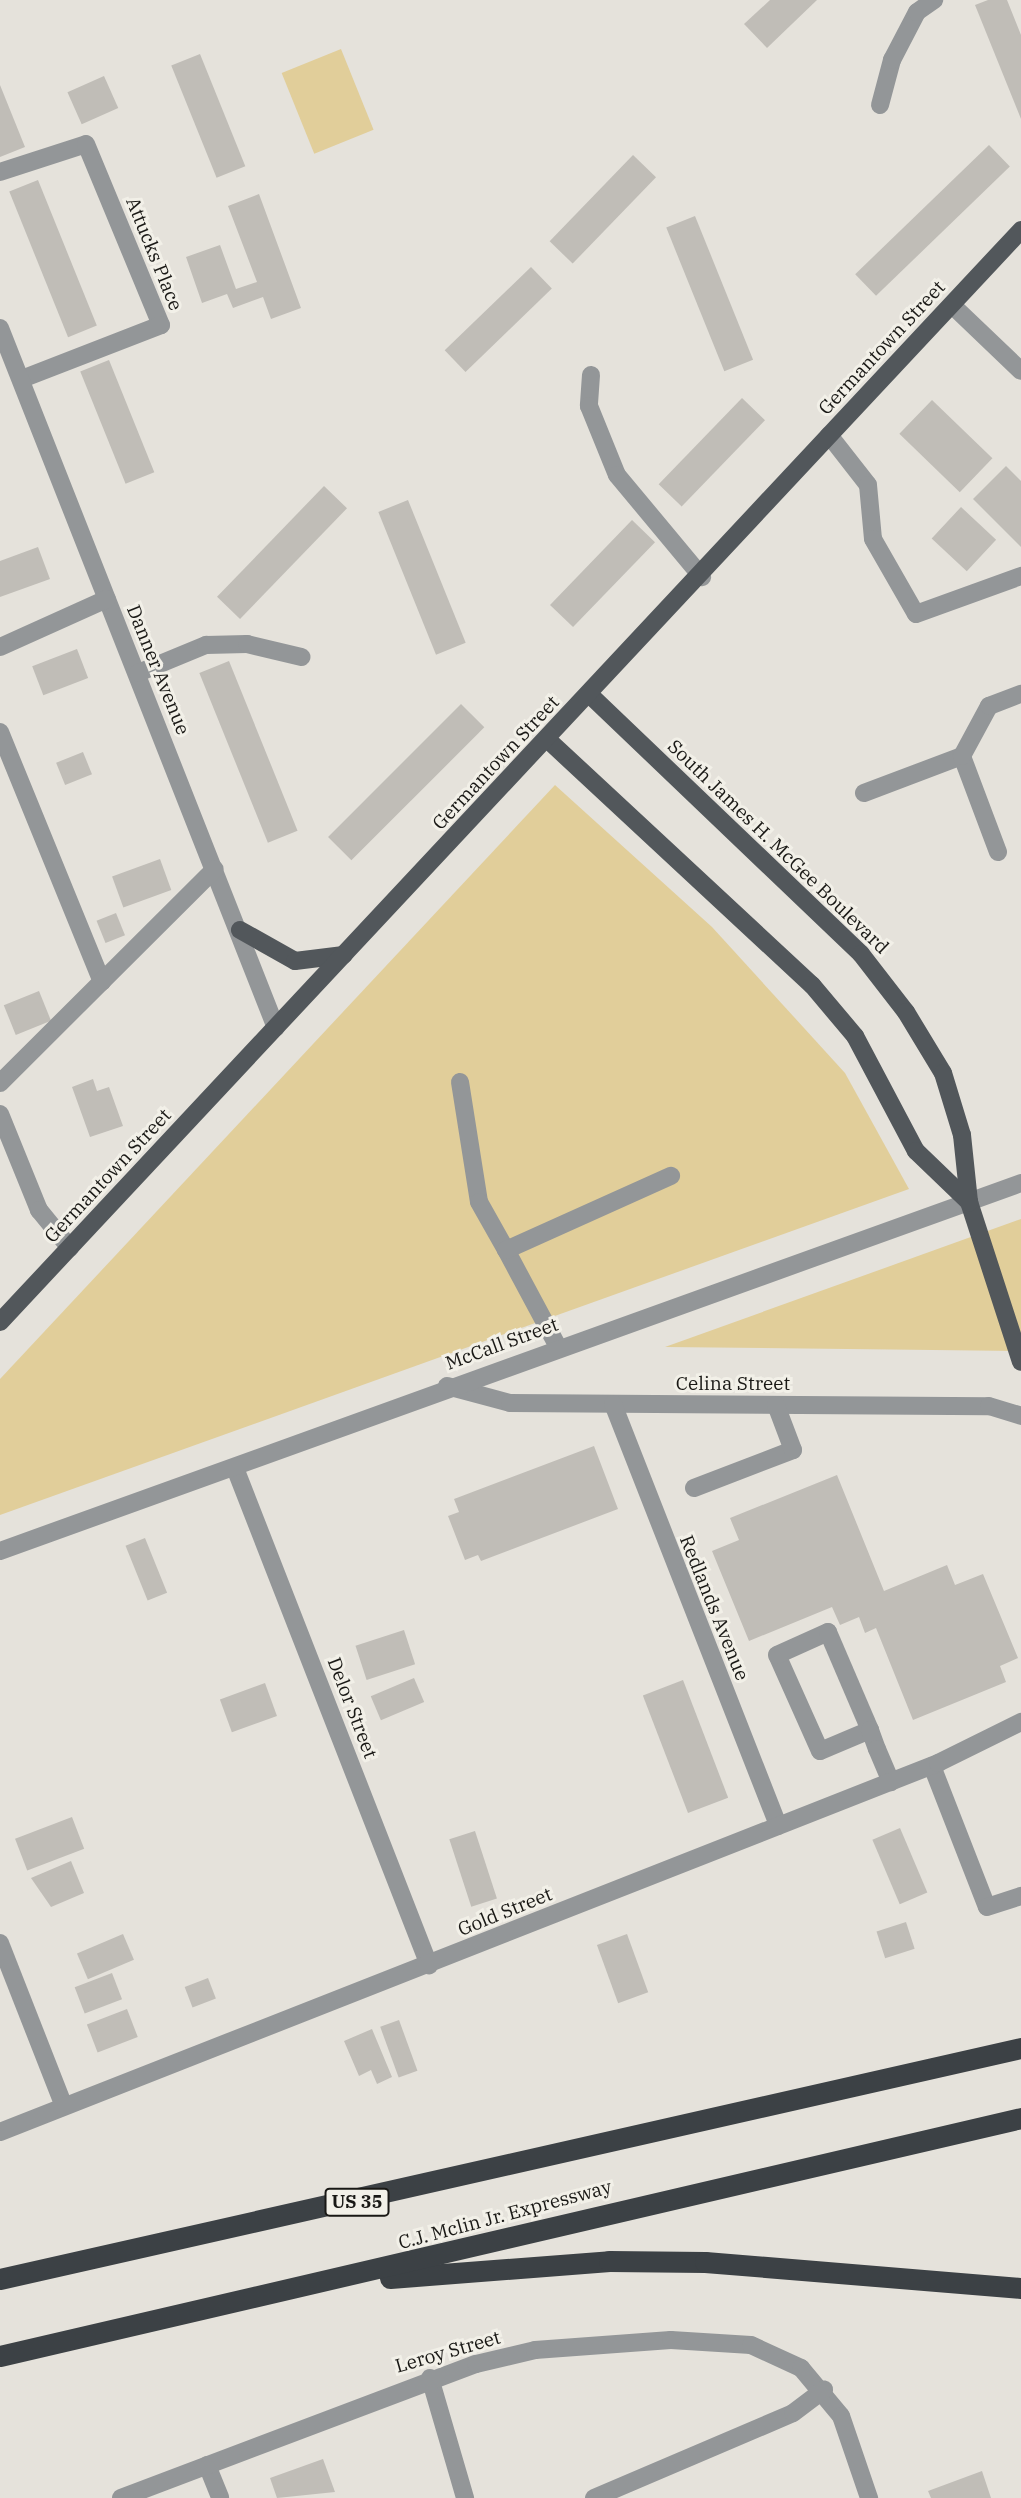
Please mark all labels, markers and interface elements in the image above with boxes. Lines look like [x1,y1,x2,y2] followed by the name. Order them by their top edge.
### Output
[121,194,187,314] street label: Attucks Place
[814,276,950,420] street label: Germantown Street
[122,602,194,738] street label: Danner Avenue
[428,691,564,835] street label: Germantown Street
[663,735,893,959] street label: South James H. McGee Boulevard
[40,1104,176,1248] street label: Germantown Street
[443,1313,561,1375] street label: McCall Street
[676,1373,790,1395] street label: Celina Street
[674,1532,754,1684] street label: Redlands Avenue
[322,1654,382,1762] street label: Delor Street
[455,1883,555,1941] street label: Gold Street
[396,2176,614,2254] street label: C.J. Mclin Jr. Expressway
[324,2188,390,2216] road number: US 35
[393,2326,503,2378] street label: Leroy Street

